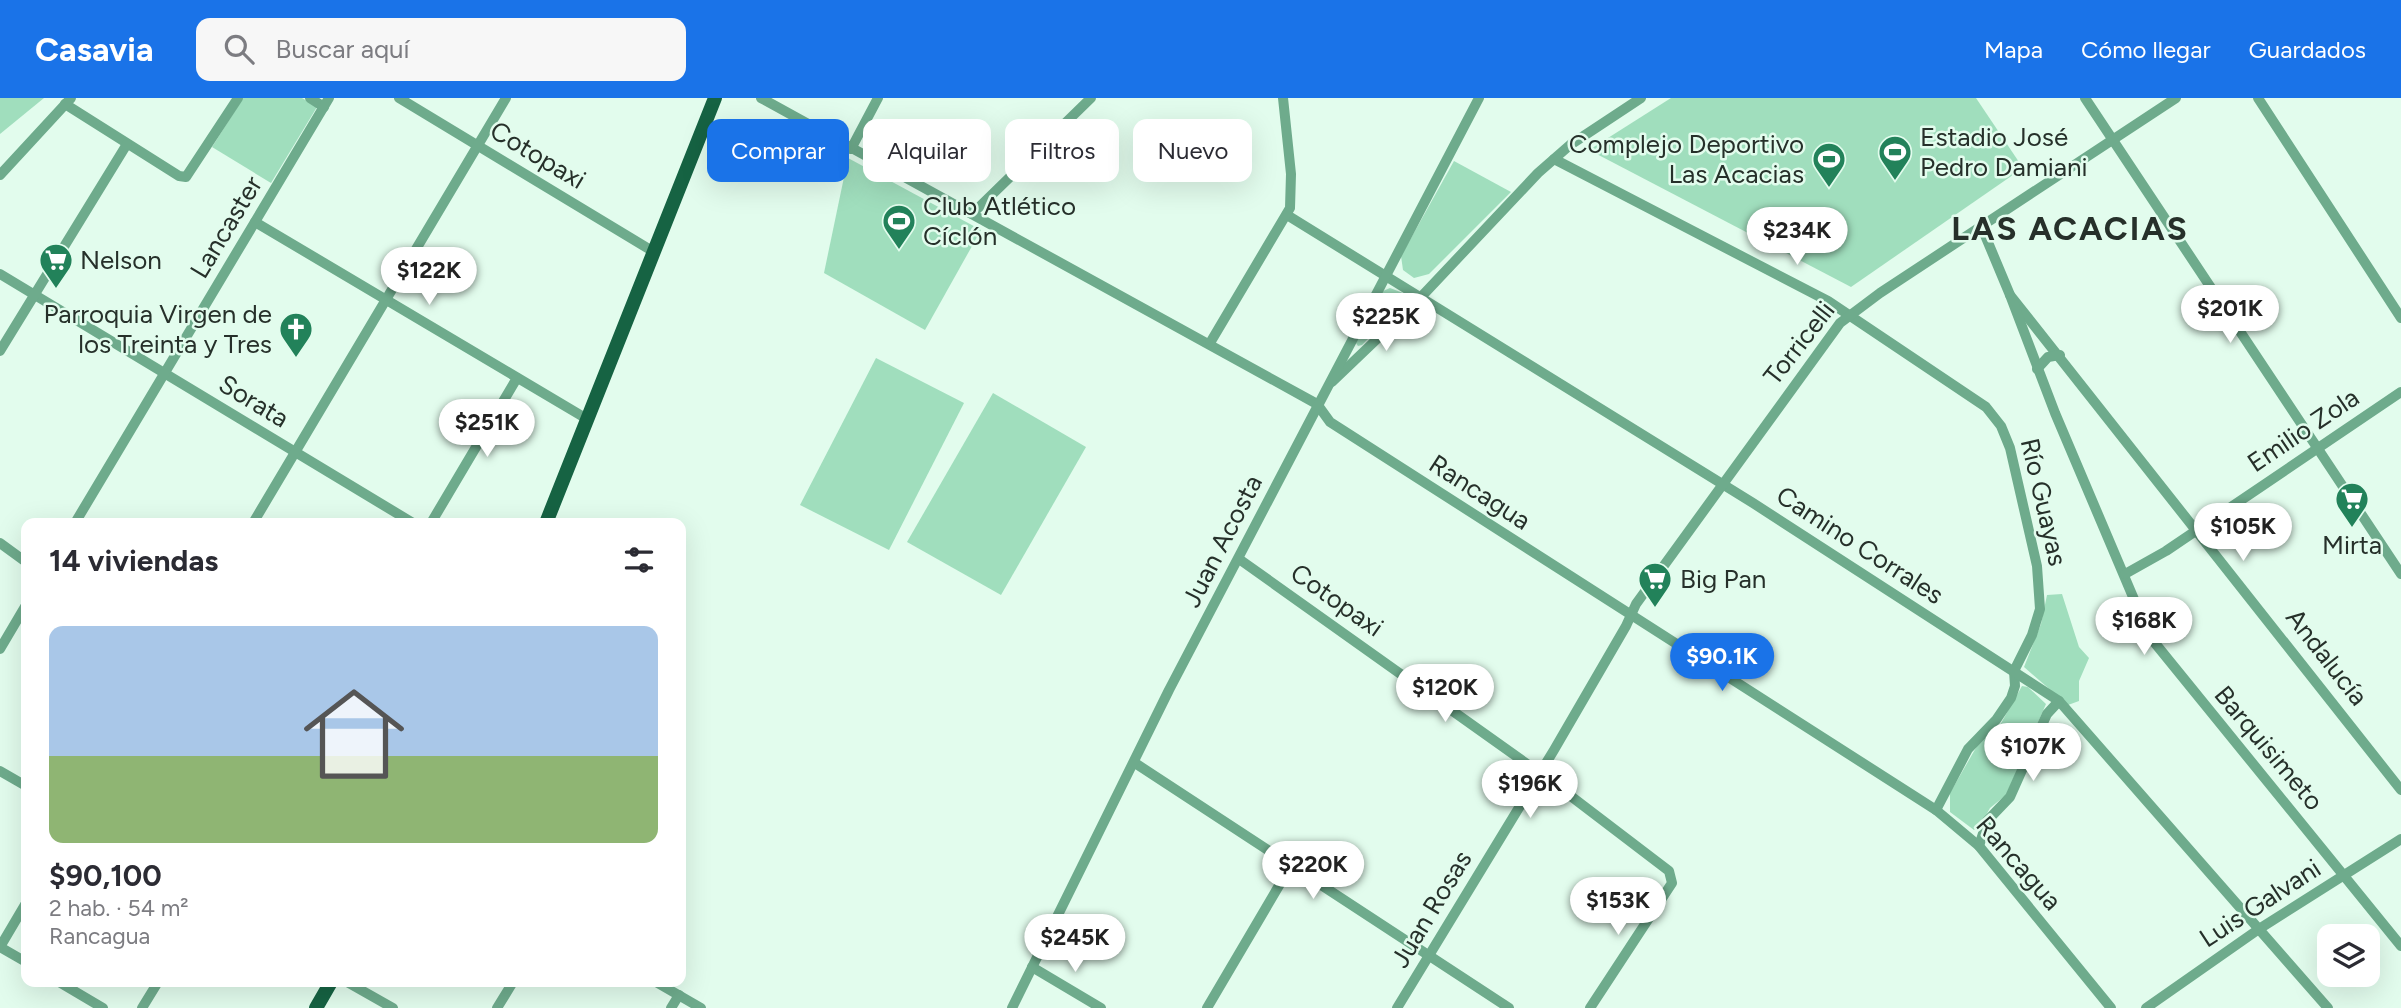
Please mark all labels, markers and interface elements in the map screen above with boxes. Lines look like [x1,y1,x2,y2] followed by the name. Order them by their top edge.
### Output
[196,18,686,81] search box
[35,30,154,69] text: Casavia
[220,30,258,68] icon: search
[276,33,409,65] text: Buscar aquí
[1984,35,2043,64] text: Mapa
[2081,35,2211,64] text: Cómo llegar
[2249,35,2366,64] text: Guardados
[484,114,592,196] street label: Cotopaxi
[707,119,849,182] chip: Comprar
[863,119,991,182] chip: Alquilar
[1005,119,1119,182] chip: Filtros
[1133,119,1252,182] chip: Nuevo
[1920,121,2088,183] place label: Estadio José Pedro Damiani
[1569,128,1804,190] place label: Complejo Deportivo Las Acacias
[1876,133,1914,182] sports icon: Estadio José Pedro Damiani
[1810,140,1848,189] sports icon: Complejo Deportivo Las Acacias
[183,170,269,284] street label: Lancaster
[923,190,1076,252] place label: Club Atlético Cíclón
[880,202,918,251] sports icon: Club Atlético Cíclón
[1748,208,1846,267] pin: $234K
[1951,209,2189,248] district label: LAS ACACIAS
[1763,216,1831,244] text: $234K
[37,241,75,290] supermarket icon: Nelson
[80,244,162,276] place label: Nelson
[380,248,478,307] pin: $122K
[397,256,461,284] text: $122K
[2181,286,2279,345] pin: $201K
[1337,294,1435,353] pin: $225K
[2197,294,2263,322] text: $201K
[1756,295,1842,391] street label: Torricelli
[43,298,272,360] place label: Parroquia Virgen de los Treinta y Tres
[1352,302,1420,330] text: $225K
[277,310,315,359] church icon: Parroquia Virgen de los Treinta y Tres
[213,368,295,434] street label: Sorata
[2241,381,2365,479] street label: Emilio Zola
[438,400,536,459] pin: $251K
[455,408,519,436] text: $251K
[2014,435,2074,569] street label: Río Guayas
[1423,447,1537,537] street label: Rancagua
[1175,470,1269,612] street label: Juan Acosta
[1770,479,1950,611] street label: Camino Corrales
[2333,480,2371,529] supermarket icon: Mirta
[2194,504,2292,563] pin: $105K
[2210,512,2276,540] text: $105K
[2322,529,2382,561] place label: Mirta
[620,541,658,579] icon: filters
[49,542,218,579] text: 14 viviendas
[1285,557,1389,643] street label: Cotopaxi
[1636,560,1674,609] supermarket icon: Big Pan
[1680,563,1766,595] place label: Big Pan
[2095,598,2193,657] pin: $168K
[2279,602,2375,712] street label: Andalucía
[2111,606,2177,634] text: $168K
[1665,634,1779,693] pin: $90.1K
[1686,642,1758,670] text: $90.1K
[1396,664,1494,724] pin: $120K
[291,671,417,797] icon: home
[1412,673,1478,701] text: $120K
[2208,679,2330,817] street label: Barquisimeto
[1984,724,2082,783] pin: $107K
[2000,732,2066,760] text: $107K
[1481,760,1579,820] pin: $196K
[1498,769,1562,797] text: $196K
[1969,809,2069,917] street label: Rancagua
[1264,842,1362,901] pin: $220K
[1384,845,1478,973] street label: Juan Rosas
[1278,850,1348,878] text: $220K
[2193,852,2327,954] street label: Luis Galvani
[49,857,162,894] text: $90,100
[1569,878,1667,937] pin: $153K
[1586,886,1650,914] text: $153K
[49,894,189,922] text: 2 hab. · 54 m²
[1026,914,1124,974] pin: $245K
[49,922,150,950] text: Rancagua
[1040,923,1110,951] text: $245K
[2317,924,2380,987] map controls
[2317,924,2380,987] button: layers

